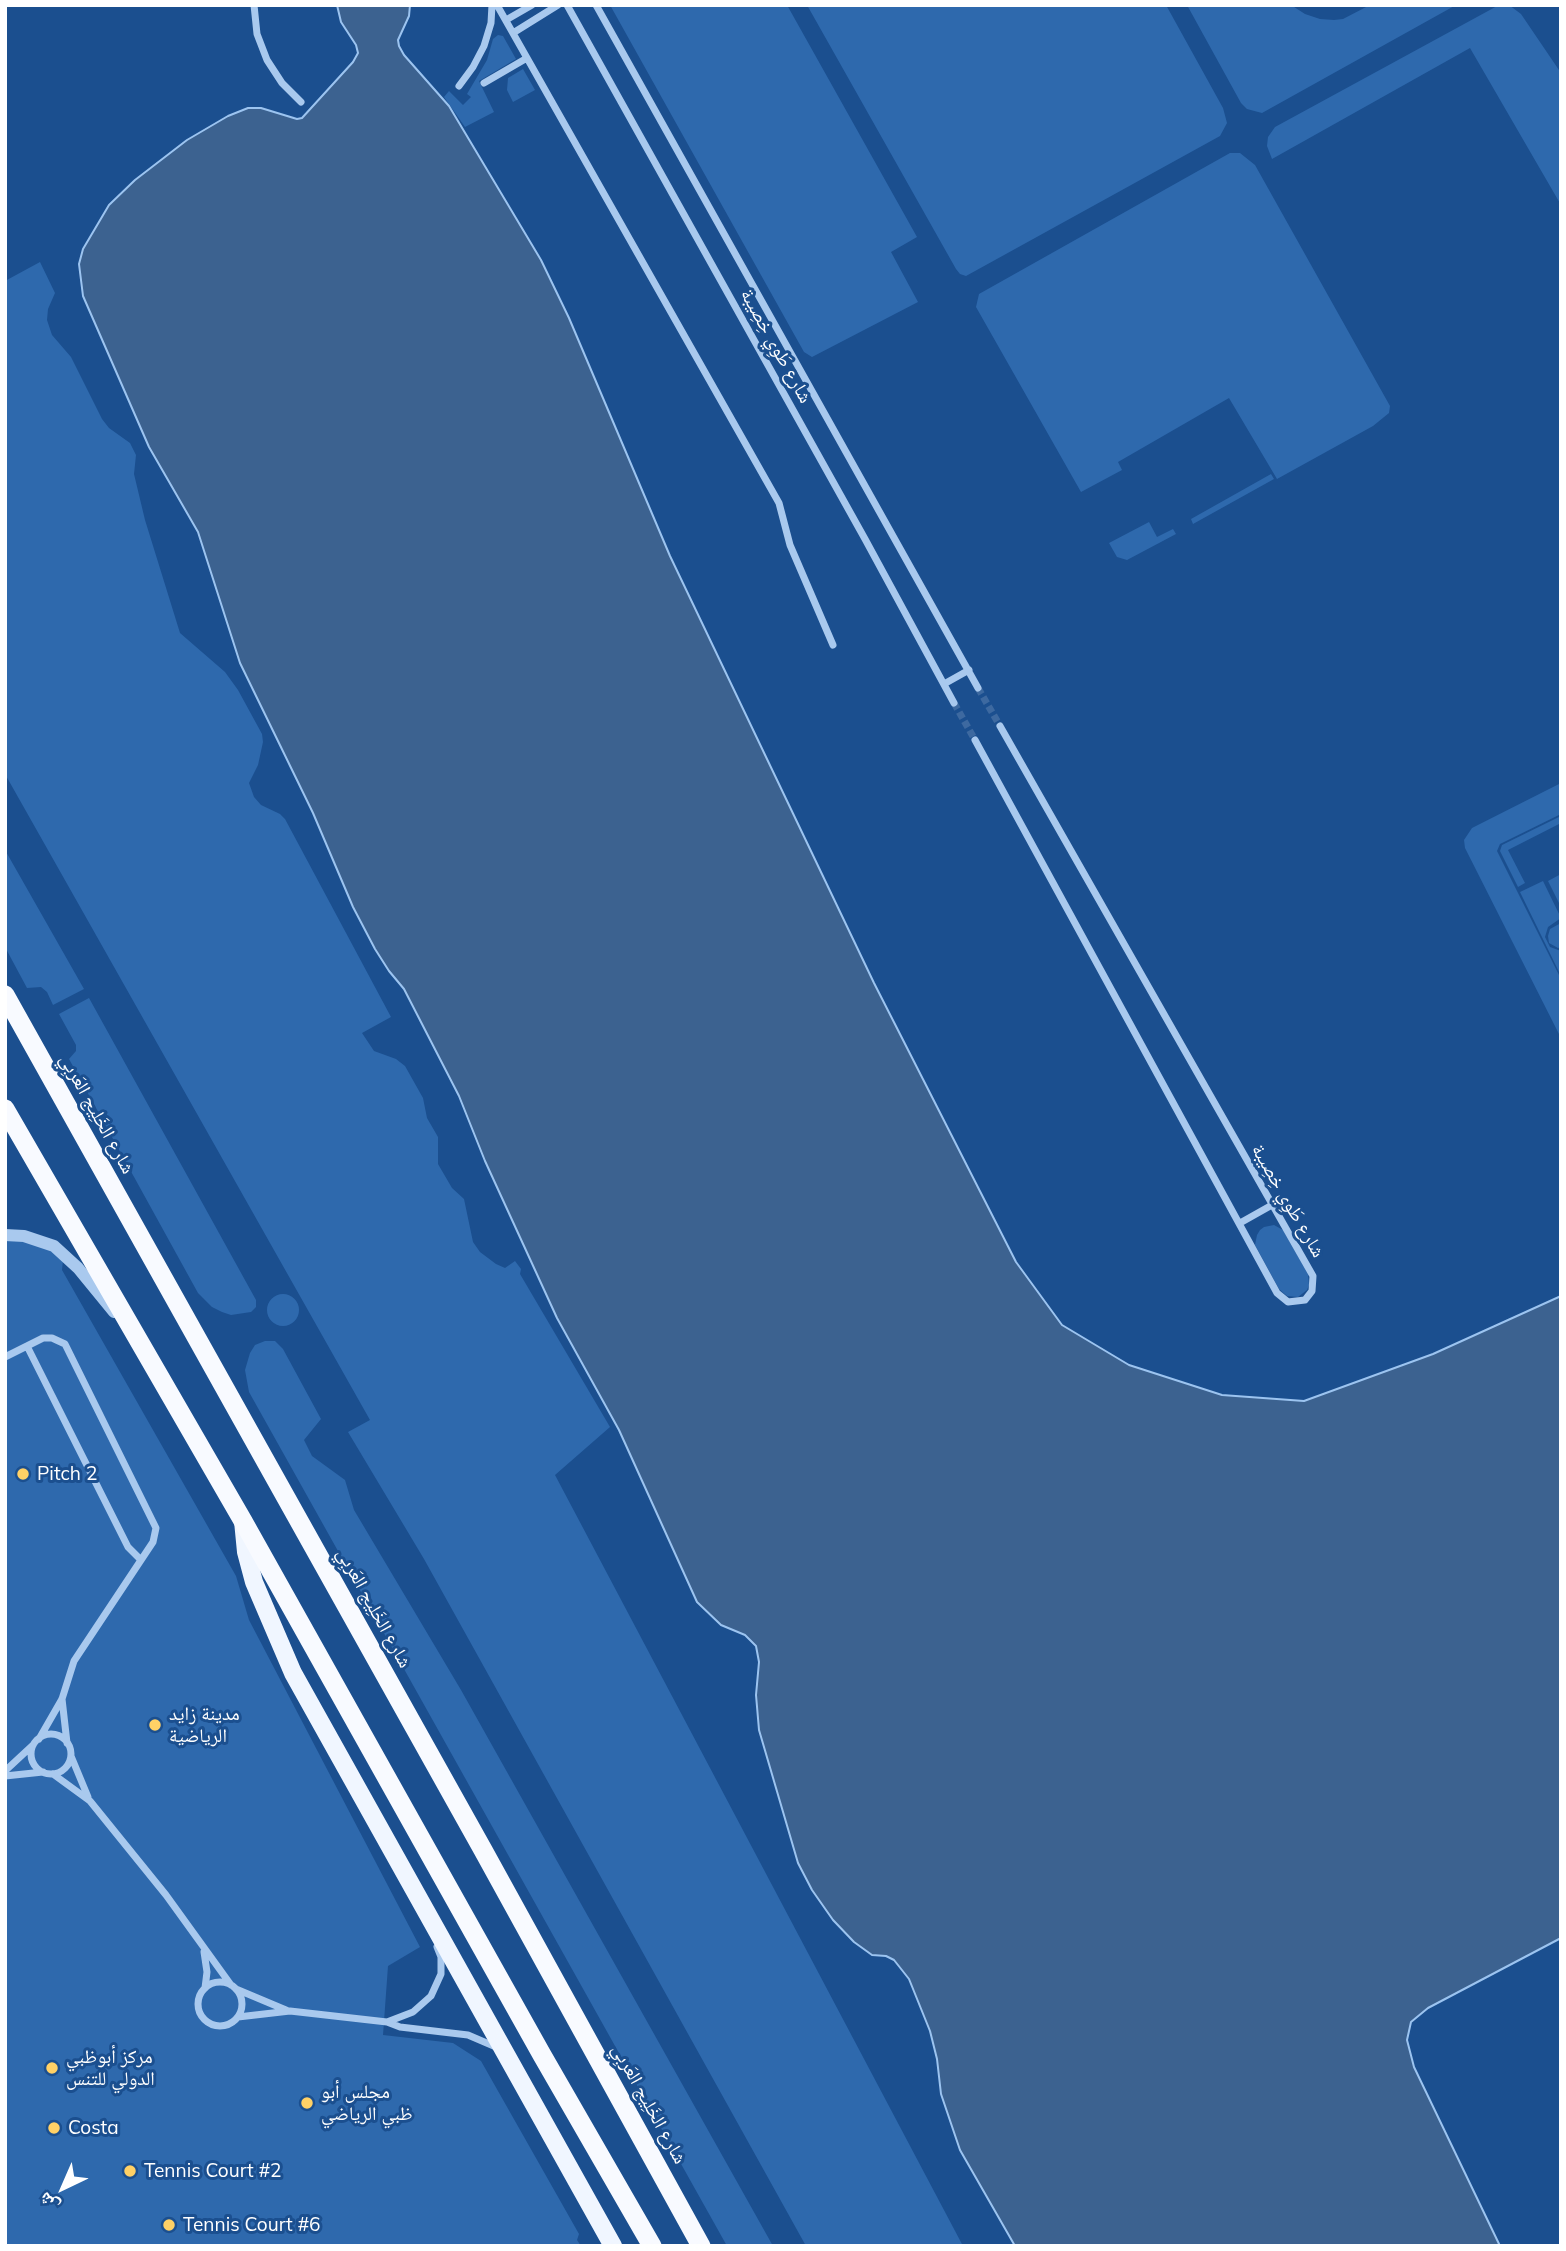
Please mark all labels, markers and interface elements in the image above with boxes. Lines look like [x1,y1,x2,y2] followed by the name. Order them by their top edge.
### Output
[735,285,817,407] street label: شارع طَوِي خِصِيبة
[55,1050,139,1178] street label: شارع الخَلِيج العَربِي
[1246,1140,1330,1262] street label: شارع طَوِي خِصِيبة
[37,1463,97,1485] place label: Pitch 2
[15,1466,31,1482] marker: Pitch 2
[332,1544,416,1672] street label: شارع الخَلِيج العَربِي
[169,1703,240,1747] place label: مدينة زايد الرياضية
[147,1717,163,1733] marker: مدينة زايد الرياضية
[607,2040,691,2168] street label: شارع الخَلِيج العَربِي
[66,2046,155,2090] place label: مركز أبوظبي الدولي للتنس
[44,2060,60,2076] marker: مركز أبوظبي الدولي للتنس
[321,2081,413,2125] place label: مجلس أبو ظبي الرياضي
[299,2095,315,2111] marker: مجلس أبو ظبي الرياضي
[68,2117,119,2139] place label: Costa
[46,2120,62,2136] marker: Costa
[28,2153,98,2223] north arrow
[144,2160,281,2182] place label: Tennis Court #2
[122,2163,138,2179] marker: Tennis Court #2
[33,2187,64,2219] text: ش
[183,2214,320,2236] place label: Tennis Court #6
[161,2217,177,2233] marker: Tennis Court #6

